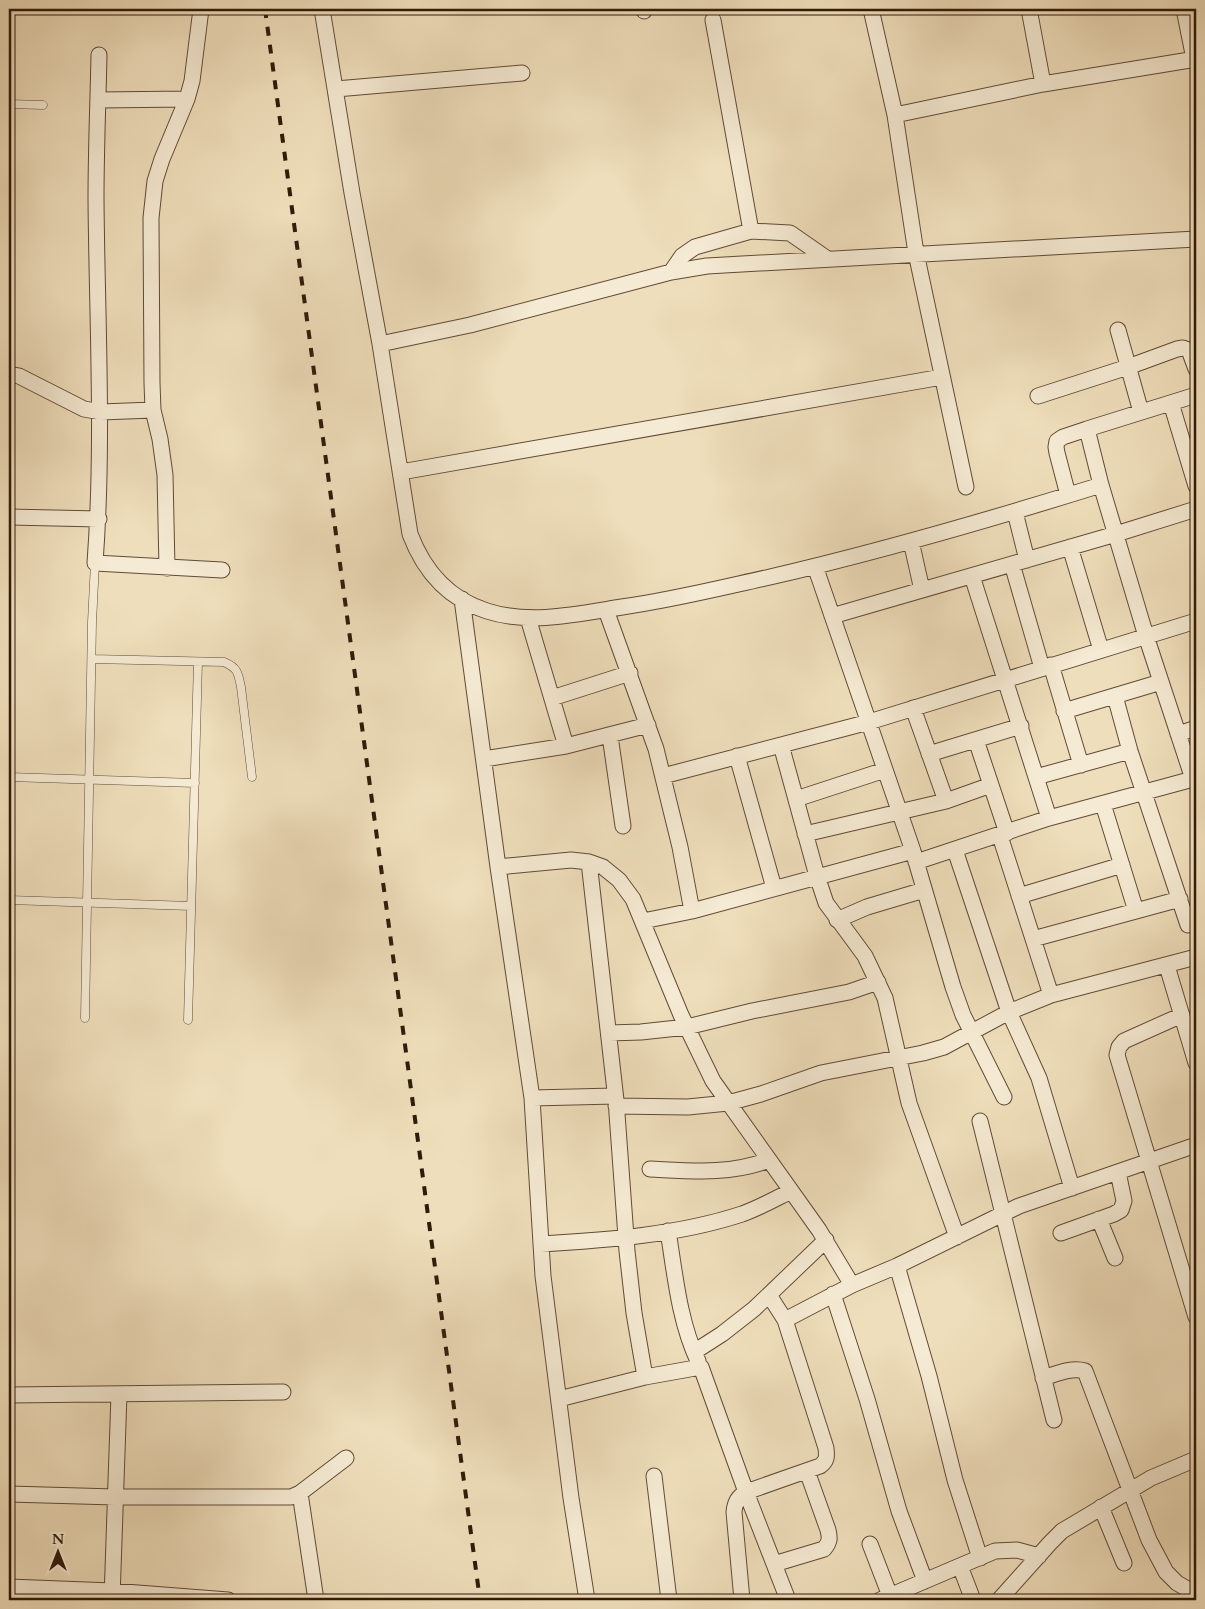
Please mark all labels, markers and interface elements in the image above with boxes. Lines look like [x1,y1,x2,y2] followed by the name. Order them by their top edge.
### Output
[32,1526,82,1576] north arrow
[52,1530,64,1549] text: N

